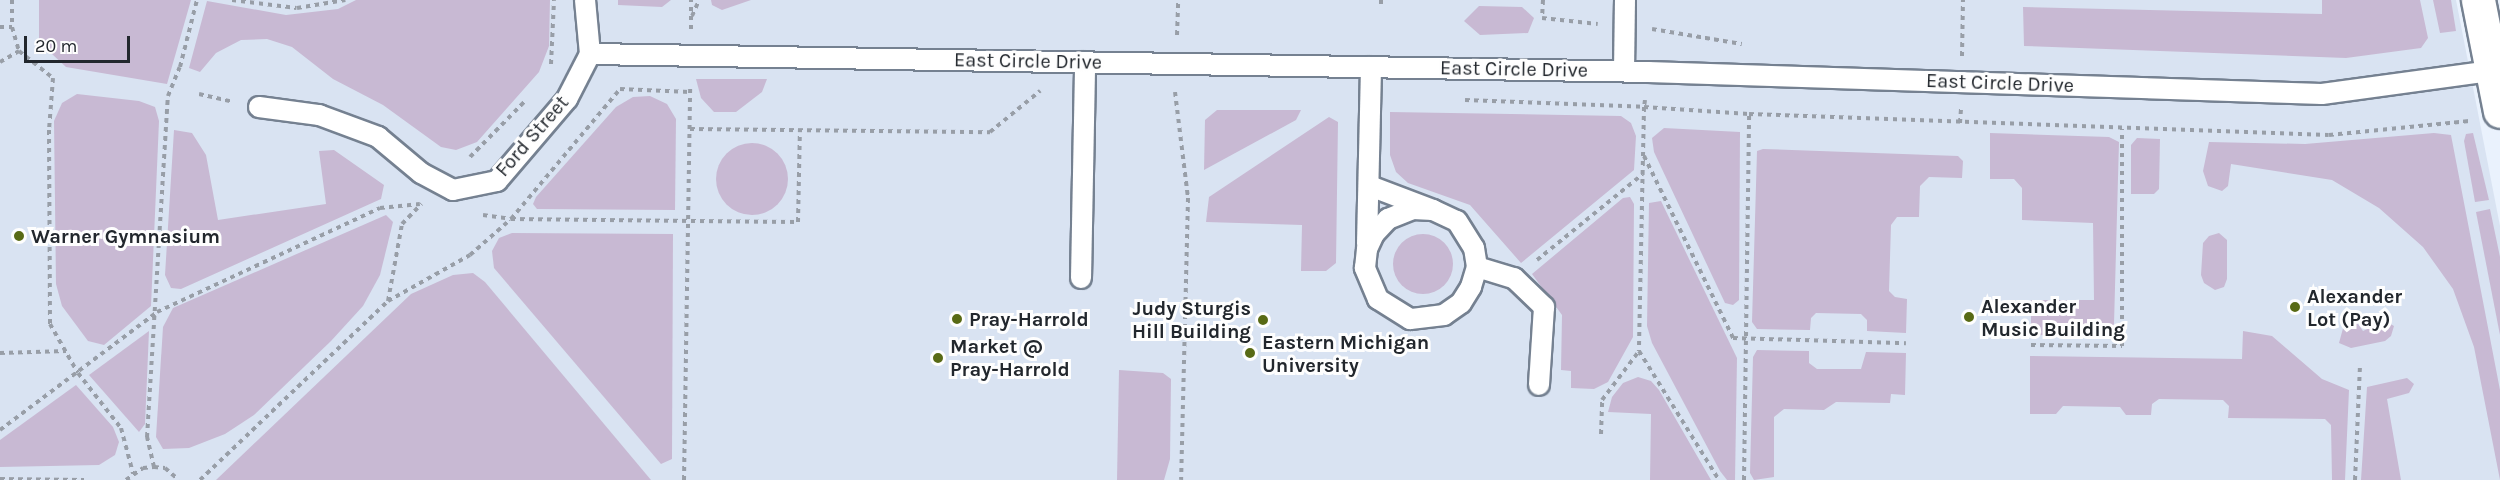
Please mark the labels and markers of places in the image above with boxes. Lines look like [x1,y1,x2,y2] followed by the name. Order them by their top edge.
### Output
[31,224,220,248] place label: Warner Gymnasium
[12,229,26,243] marker: Warner Gymnasium
[2307,284,2402,331] place label: Alexander Lot (Pay)
[1981,294,2125,341] place label: Alexander Music Building
[1132,296,1251,343] place label: Judy Sturgis Hill Building
[2288,300,2302,314] marker: Alexander Lot (Pay)
[969,307,1089,331] place label: Pray-Harrold
[1962,310,1976,324] marker: Alexander Music Building
[950,312,964,326] marker: Pray-Harrold
[1256,313,1270,327] marker: Judy Sturgis Hill Building
[1262,330,1429,377] place label: Eastern Michigan University
[950,334,1070,381] place label: Market @ Pray-Harrold
[1243,346,1257,360] marker: Eastern Michigan University
[931,351,945,365] marker: Market @ Pray-Harrold

